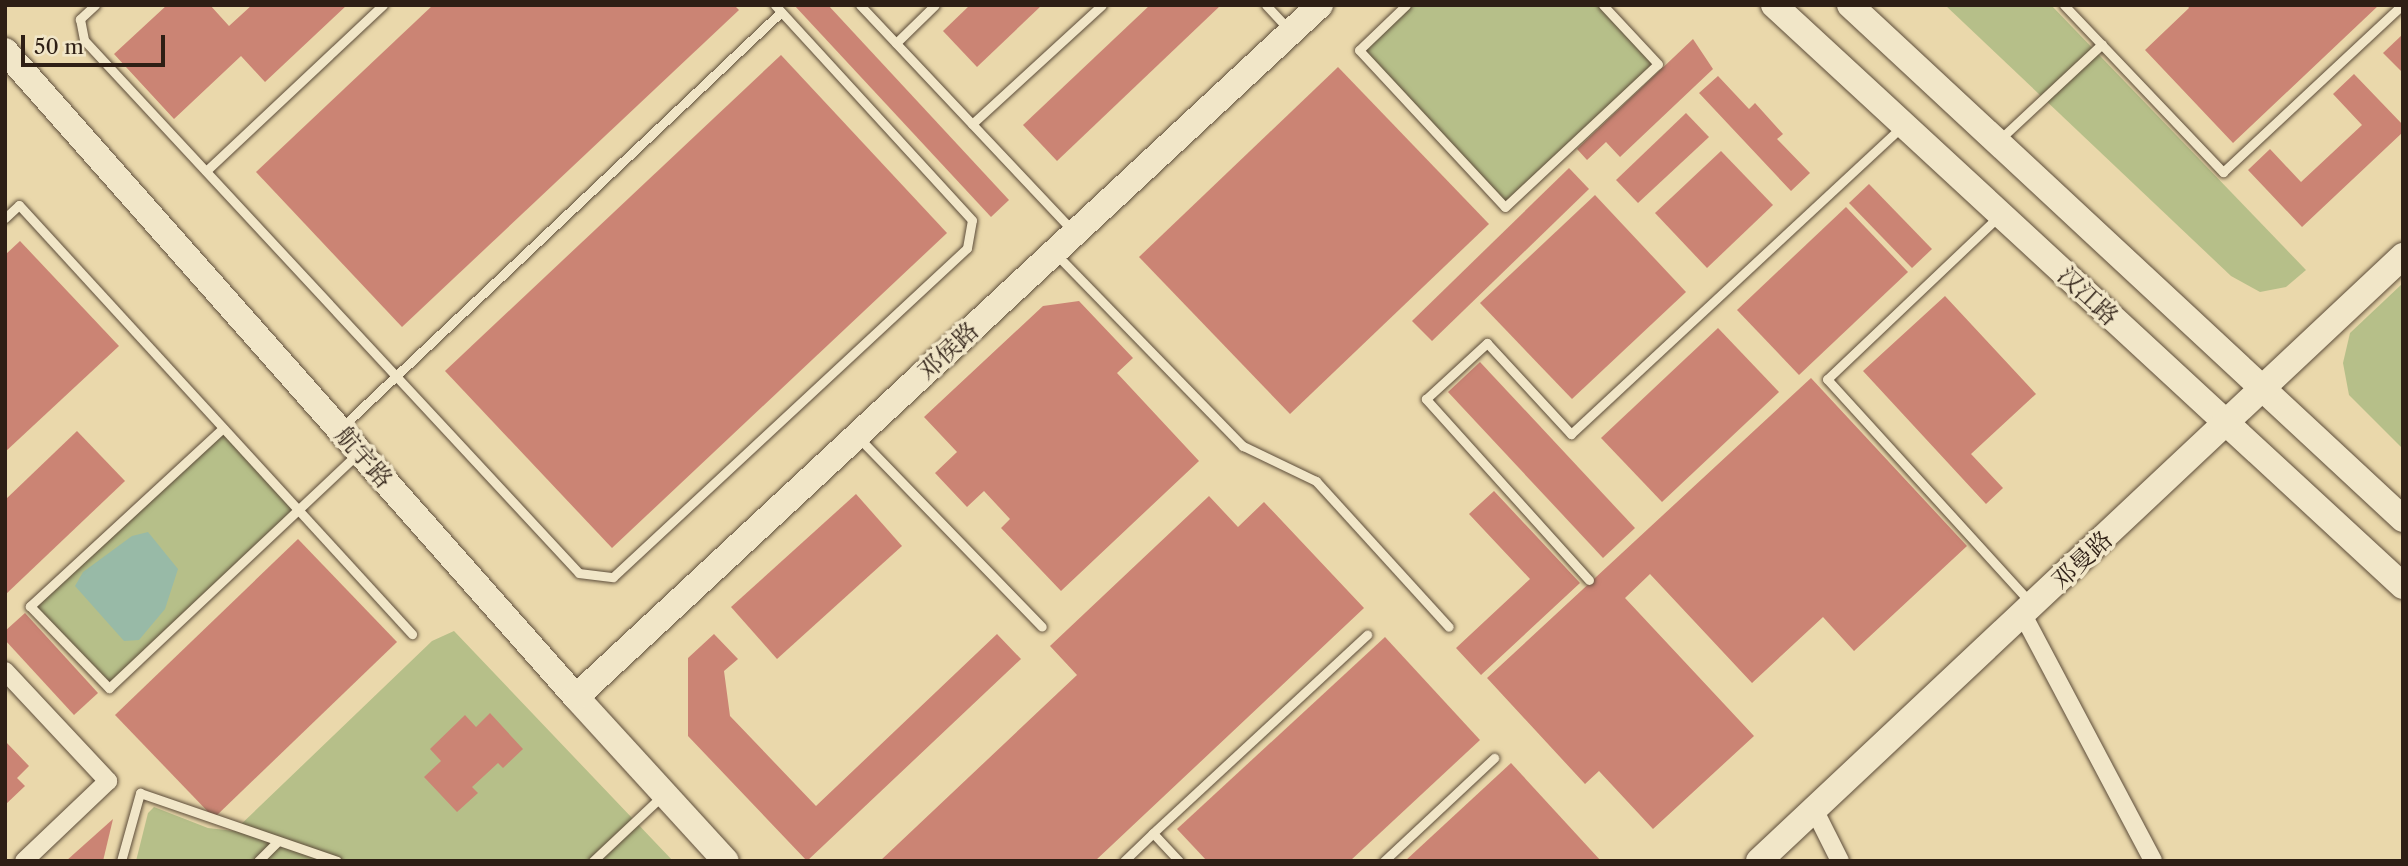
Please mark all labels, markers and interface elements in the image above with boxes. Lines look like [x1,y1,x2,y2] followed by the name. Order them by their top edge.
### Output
[24,21,168,65] scale bar
[34,34,84,59] text: 50 m
[2052,261,2124,331] street label: 汉江路
[912,316,984,386] street label: 邓侯路
[330,420,398,494] street label: 航宇路
[2046,525,2118,595] street label: 邓曼路

